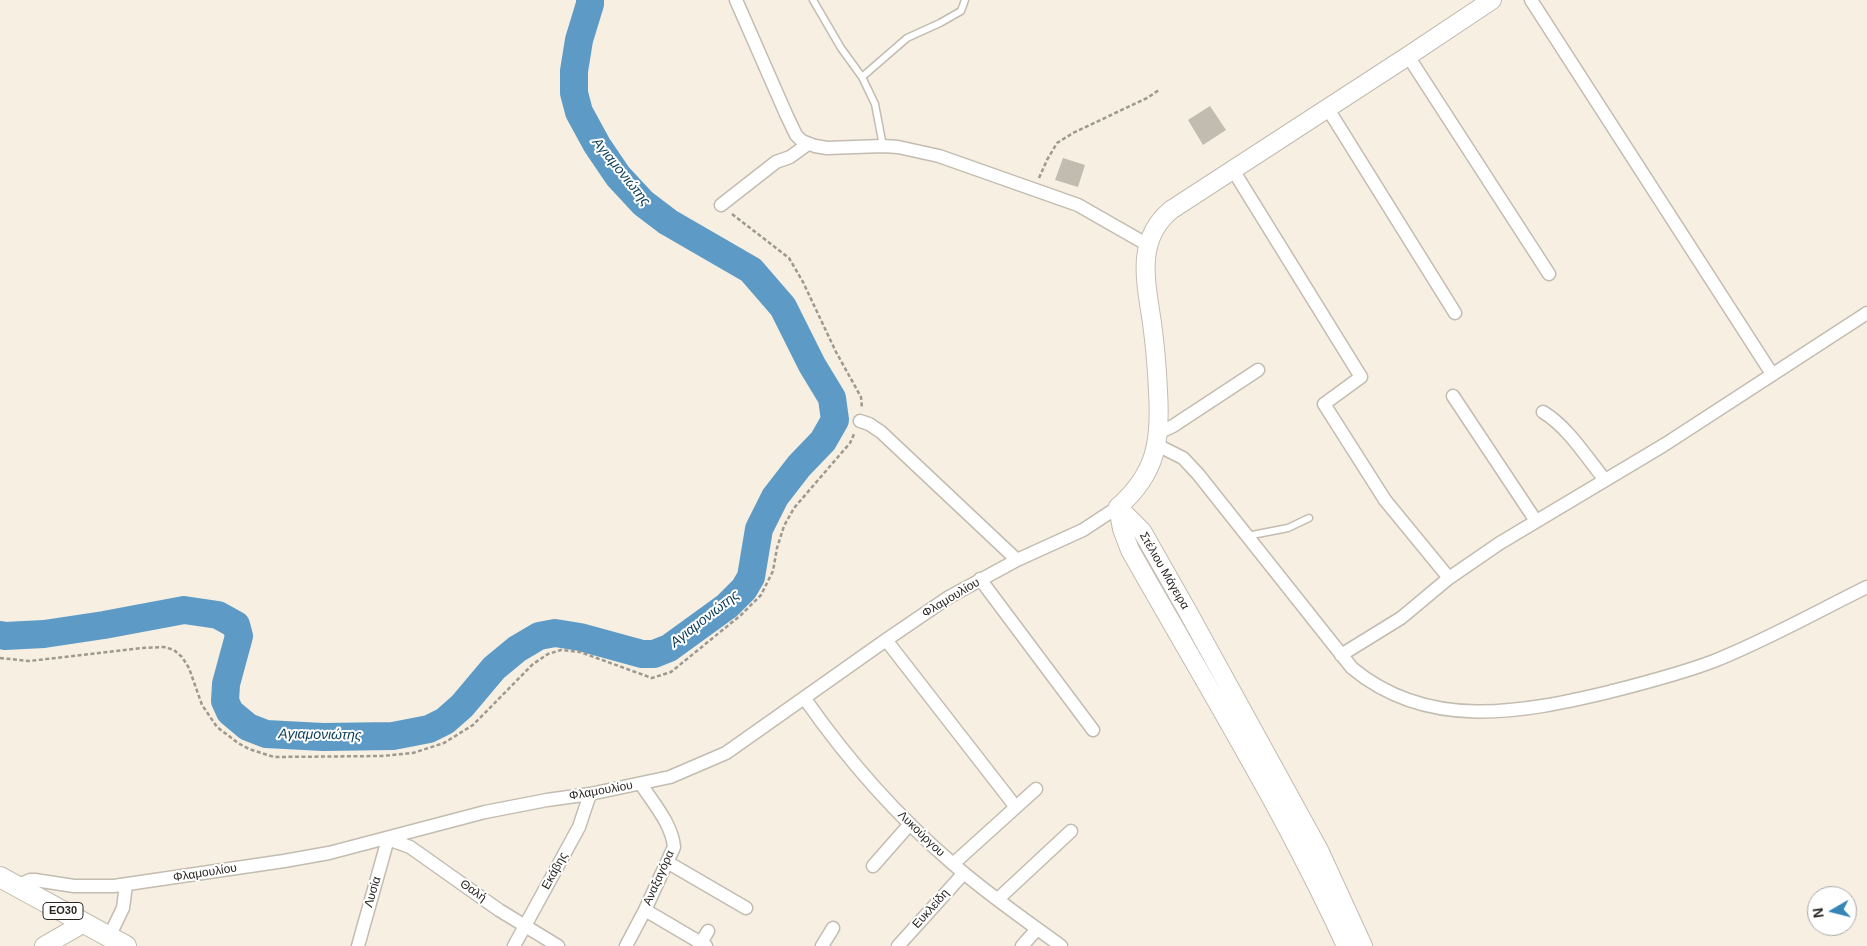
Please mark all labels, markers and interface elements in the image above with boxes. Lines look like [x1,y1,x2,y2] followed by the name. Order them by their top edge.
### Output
[588,134,654,210] water label: Αγιαμονιώτης
[1136,530,1192,612] street label: Στέλιου Μάγειρα
[920,575,982,621] street label: Φλαμουλίου
[667,587,743,651] water label: Αγιαμονιώτης
[278,726,362,744] water label: Αγιαμονιώτης
[568,778,634,804] street label: Φλαμουλίου
[895,808,947,860] street label: Λυκούργου
[640,848,678,908] street label: Αναξαγόρα
[539,850,571,892] street label: Εκάβης
[172,861,238,885] street label: Φλαμουλίου
[362,875,384,909] street label: Λυσία
[457,877,489,905] street label: Θαλή
[910,886,952,932] street label: Ευκλείδη
[1807,886,1857,936] north arrow
[43,902,83,919] road number: ΕΟ30
[1810,907,1827,919] text: N

